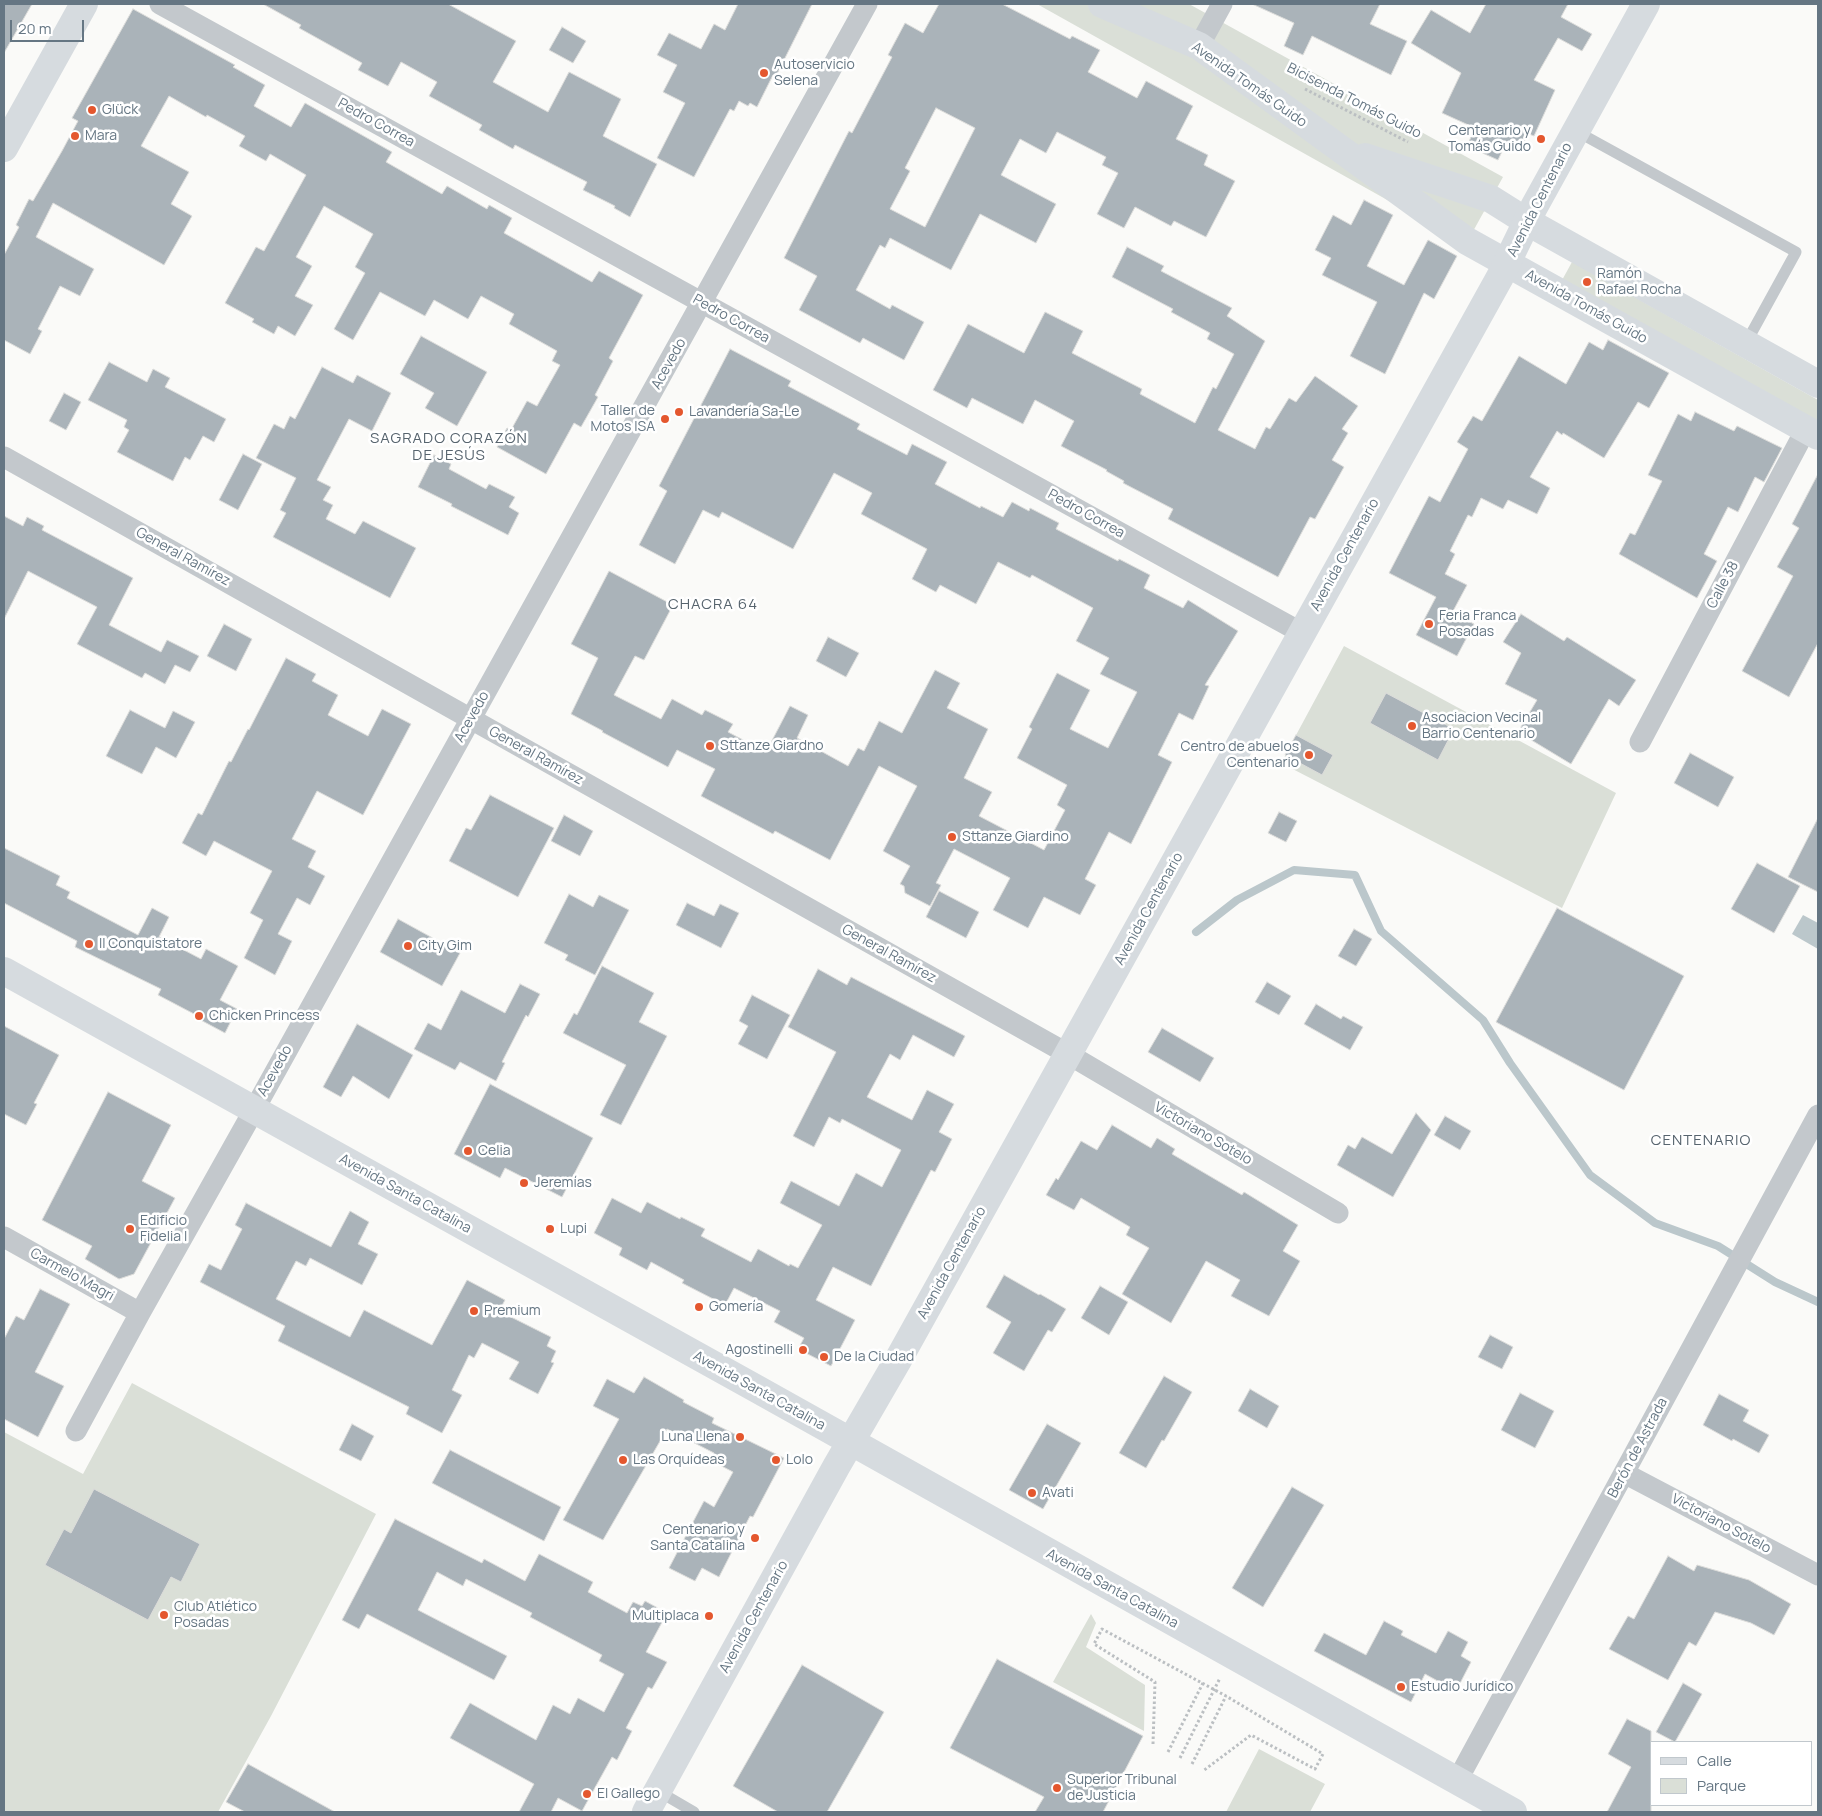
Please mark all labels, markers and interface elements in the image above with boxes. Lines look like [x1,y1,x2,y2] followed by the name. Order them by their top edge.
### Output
[12,10,86,42] scale bar
[18,18,51,39] text: 20 m
[1188,39,1310,131] street label: Avenida Tomás Guido
[774,57,855,90] place label: Autoservicio Selena
[1284,60,1424,142] street label: Bicisenda Tomás Guido
[758,67,770,79] marker: Autoservicio Selena
[335,95,417,151] street label: Pedro Correa
[102,102,138,118] place label: Glück
[86,104,98,116] marker: Glück
[1448,123,1531,156] place label: Centenario y Tomás Guido
[85,128,117,144] place label: Mara
[69,130,81,142] marker: Mara
[1535,133,1547,145] marker: Centenario y Tomás Guido
[1504,140,1576,260] street label: Avenida Centenario
[1522,266,1650,348] street label: Avenida Tomás Guido
[1597,266,1681,298] place label: Ramón Rafael Rocha
[1581,276,1593,288] marker: Ramón Rafael Rocha
[690,291,772,347] street label: Pedro Correa
[648,335,690,393] street label: Acevedo
[590,403,655,436] place label: Taller de Motos ISA
[689,404,799,420] place label: Lavandería Sa-Le
[673,406,685,418] marker: Lavandería Sa-Le
[659,413,671,425] marker: Taller de Motos ISA
[368,430,530,465] district label: SAGRADO CORAZÓN DE JESÚS
[1045,486,1127,542] street label: Pedro Correa
[1307,496,1383,614] street label: Avenida Centenario
[133,524,233,590] street label: General Ramírez
[1704,558,1742,612] street label: Calle 38
[667,596,759,614] district label: CHACRA 64
[1439,608,1516,640] place label: Feria Franca Posadas
[1423,618,1435,630] marker: Feria Franca Posadas
[451,688,493,746] street label: Acevedo
[1422,710,1541,742] place label: Asociacion Vecinal Barrio Centenario
[1406,720,1418,732] marker: Asociacion Vecinal Barrio Centenario
[486,723,586,789] street label: General Ramírez
[720,738,824,754] place label: Sttanze Giardno
[1180,739,1299,772] place label: Centro de abuelos Centenario
[704,740,716,752] marker: Sttanze Giardno
[1303,749,1315,761] marker: Centro de abuelos Centenario
[962,829,1069,845] place label: Sttanze Giardino
[946,831,958,843] marker: Sttanze Giardino
[1111,850,1187,968] street label: Avenida Centenario
[839,921,939,987] street label: General Ramírez
[99,936,202,952] place label: Il Conquistatore
[83,938,95,950] marker: Il Conquistatore
[418,938,472,954] place label: City Gim
[402,940,414,952] marker: City Gim
[209,1008,320,1024] place label: Chicken Princess
[193,1010,205,1022] marker: Chicken Princess
[254,1042,296,1100] street label: Acevedo
[1151,1099,1255,1169] street label: Victoriano Sotelo
[1649,1132,1753,1150] district label: CENTENARIO
[478,1143,511,1159] place label: Celia
[462,1145,474,1157] marker: Celia
[336,1151,474,1237] street label: Avenida Santa Catalina
[534,1175,592,1191] place label: Jeremías
[518,1177,530,1189] marker: Jeremías
[914,1204,990,1322] street label: Avenida Centenario
[140,1213,187,1246] place label: Edificio Fidelia I
[560,1221,587,1237] place label: Lupi
[124,1223,136,1235] marker: Edificio Fidelia I
[544,1223,556,1235] marker: Lupi
[27,1245,117,1305] street label: Carmelo Magri
[709,1299,763,1315] place label: Gomería
[693,1301,705,1313] marker: Gomería
[484,1303,541,1319] place label: Premium
[468,1305,480,1317] marker: Premium
[725,1342,793,1358] place label: Agostinelli
[797,1344,809,1356] marker: Agostinelli
[690,1348,828,1434] street label: Avenida Santa Catalina
[834,1349,914,1365] place label: De la Ciudad
[818,1351,830,1363] marker: De la Ciudad
[1605,1395,1671,1501] street label: Berón de Astrada
[661,1429,730,1445] place label: Luna Llena
[734,1431,746,1443] marker: Luna Llena
[633,1452,725,1468] place label: Las Orquídeas
[786,1452,813,1468] place label: Lolo
[617,1454,629,1466] marker: Las Orquídeas
[770,1454,782,1466] marker: Lolo
[1042,1485,1074,1501] place label: Avati
[1026,1487,1038,1499] marker: Avati
[1668,1491,1774,1557] street label: Victoriano Sotelo
[650,1522,745,1554] place label: Centenario y Santa Catalina
[749,1532,761,1544] marker: Centenario y Santa Catalina
[1043,1546,1181,1632] street label: Avenida Santa Catalina
[716,1558,792,1676] street label: Avenida Centenario
[174,1599,257,1631] place label: Club Atlético Posadas
[632,1608,699,1624] place label: Multiplaca
[158,1609,170,1621] marker: Club Atlético Posadas
[703,1610,715,1622] marker: Multiplaca
[1411,1679,1513,1695] place label: Estudio Jurídico
[1395,1681,1407,1693] marker: Estudio Jurídico
[1650,1741,1812,1806] legend
[1697,1750,1732,1771] text: Calle
[1067,1772,1177,1804] place label: Superior Tribunal de Justicia
[1697,1775,1746,1796] text: Parque
[1051,1782,1063,1794] marker: Superior Tribunal de Justicia
[597,1786,660,1802] place label: El Gallego
[581,1788,593,1800] marker: El Gallego

